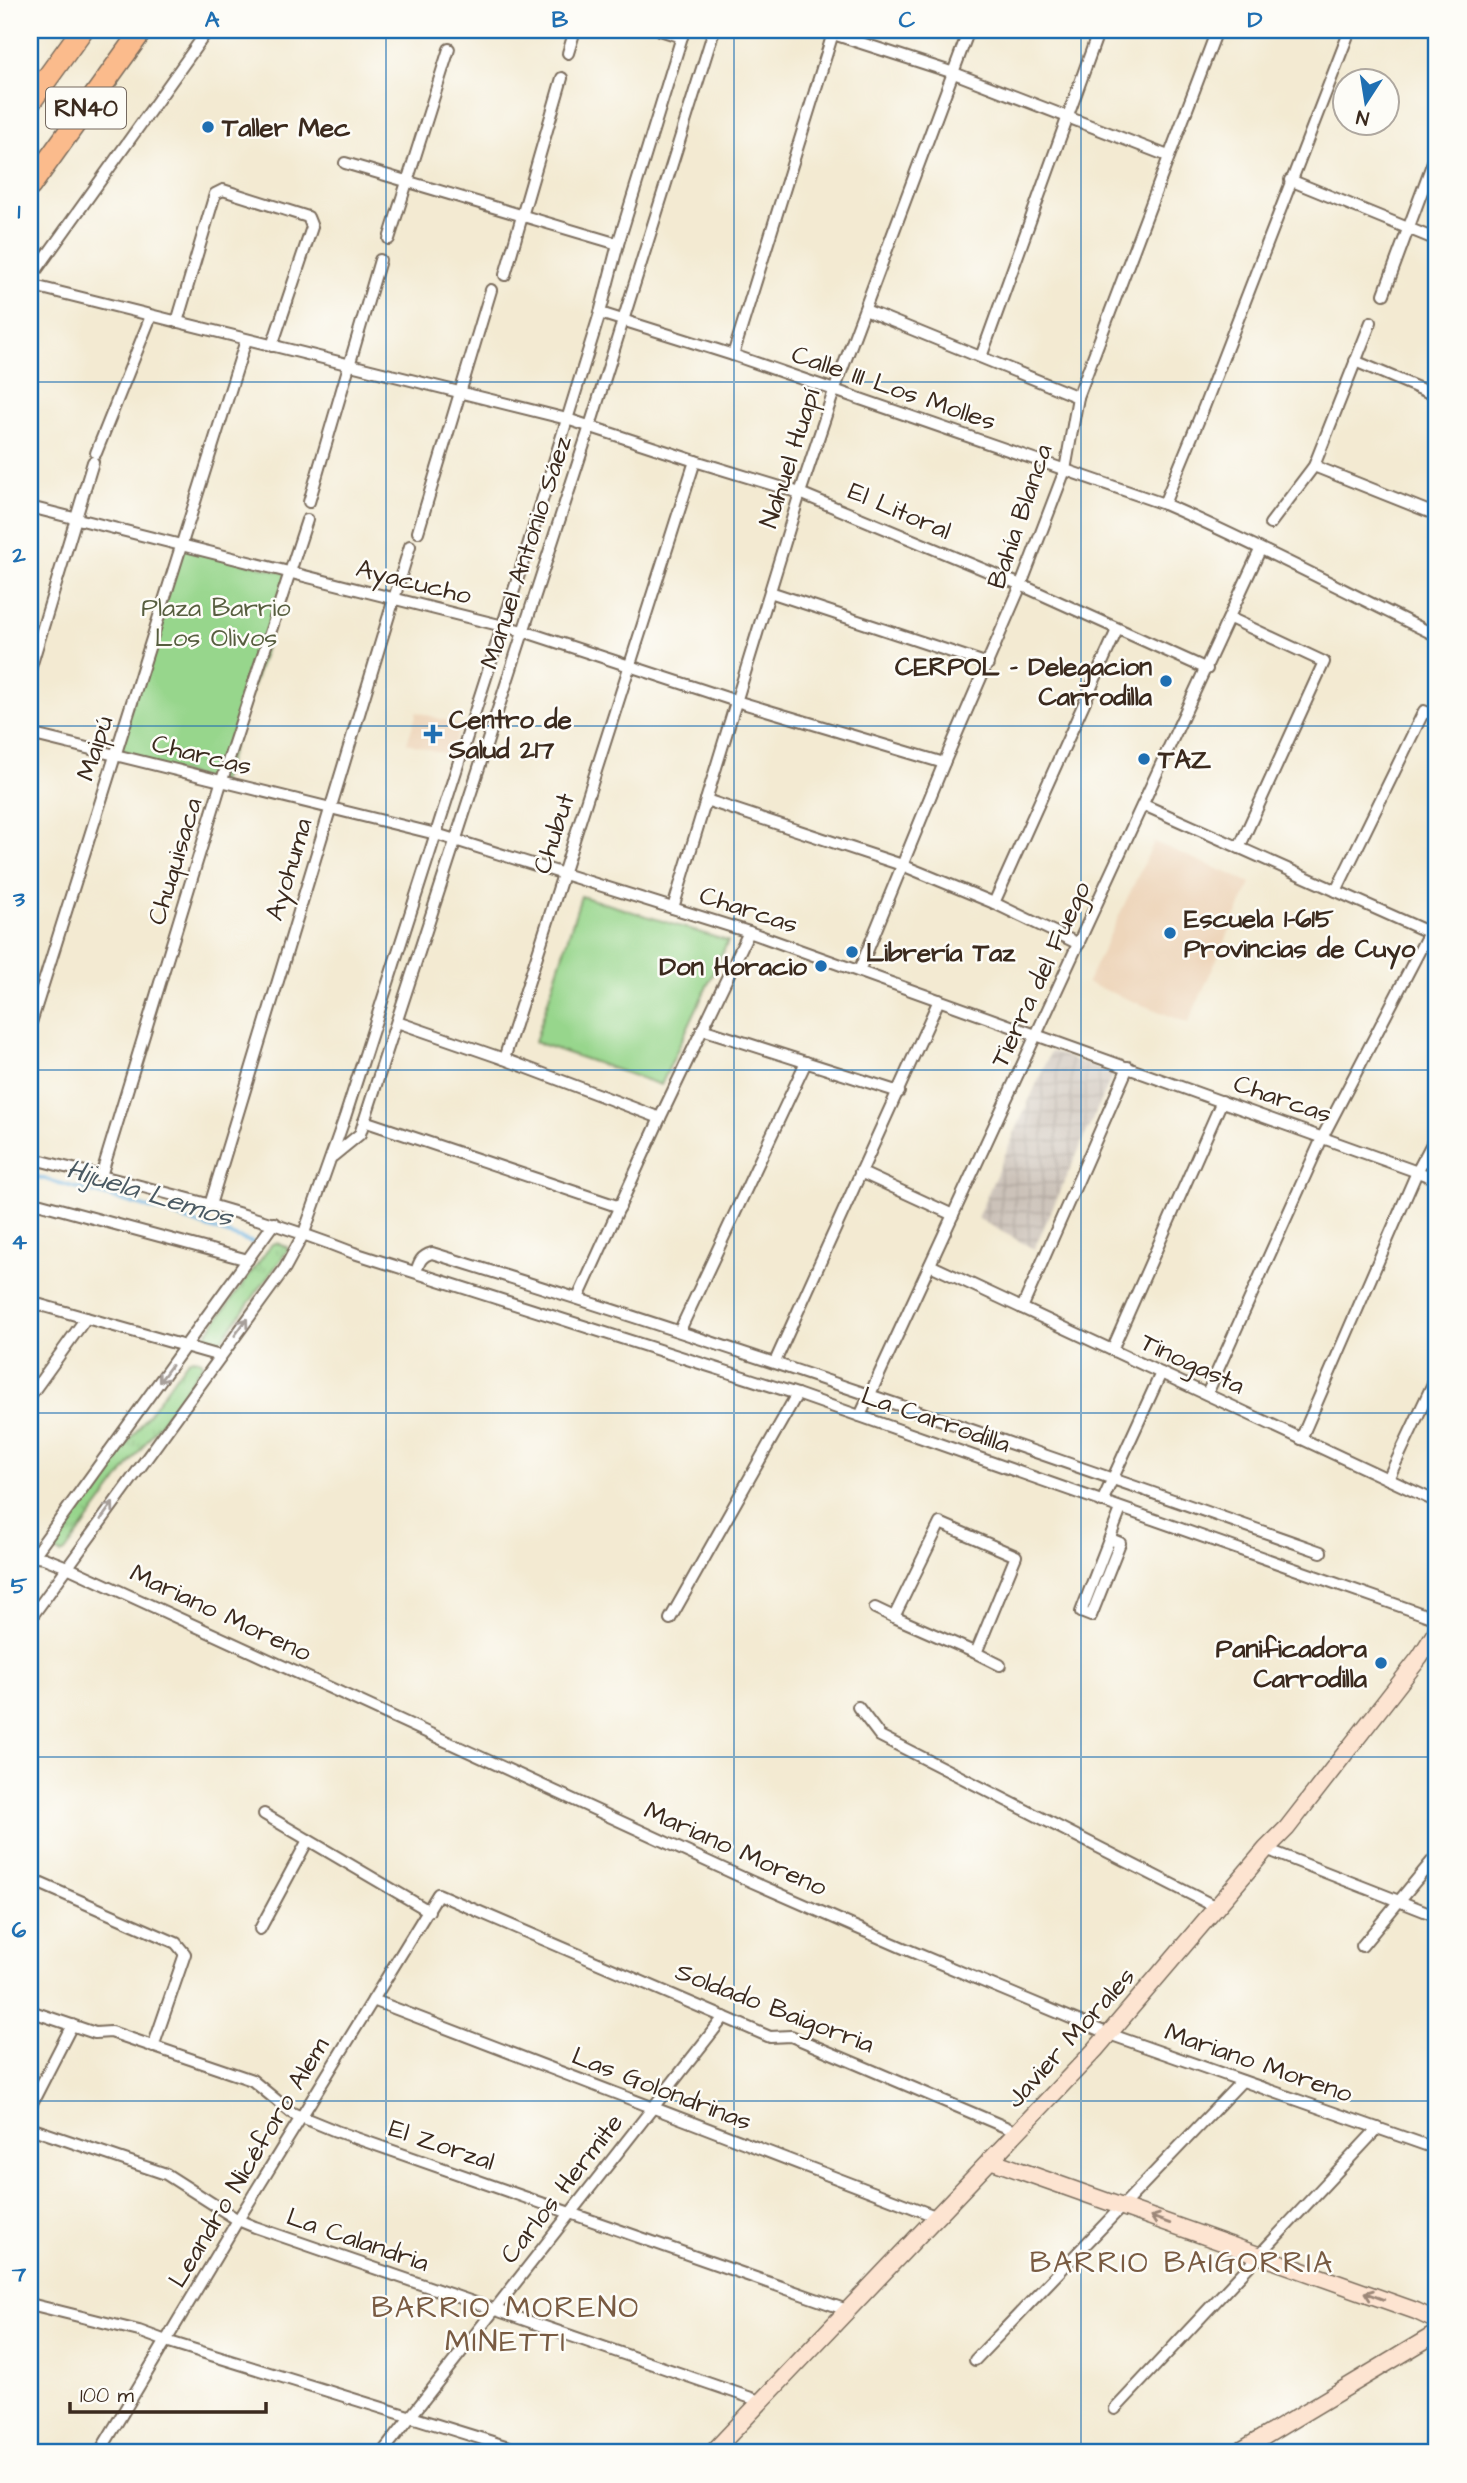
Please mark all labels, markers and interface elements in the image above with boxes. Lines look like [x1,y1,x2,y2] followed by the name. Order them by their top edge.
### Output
[205,4,220,36] text: A
[552,4,569,36] text: B
[899,4,916,36] text: C
[1248,4,1263,36] text: D
[1330,66,1400,136] north arrow
[46,88,126,128] road number: RN40
[1354,103,1371,132] text: N
[221,110,351,146] place label: Taller Mec
[200,119,216,135] marker: Taller Mec
[18,195,21,227] text: 1
[787,336,1001,440] street label: Calle III Los Molles
[750,384,829,533] street label: Nahuel Huapí
[471,431,581,673] street label: Manuel Antonio Sáez
[978,439,1061,593] street label: Bahía Blanca
[843,473,957,549] street label: El Litoral
[11,539,26,571] text: 2
[352,550,476,616] street label: Ayacucho
[141,590,291,656] park label: Plaza Barrio Los Olivos
[895,649,1153,715] place label: CERPOL - Delegacion Carrodilla
[1158,673,1174,689] marker: CERPOL - Delegacion Carrodilla
[448,702,572,768] place label: Centro de Salud 217
[68,711,122,785] street label: Maipú
[423,724,443,744] marker: Centro de Salud 217
[148,725,255,785] street label: Charcas
[1157,742,1212,778] place label: TAZ
[1136,751,1152,767] marker: TAZ
[524,788,584,878] street label: Chubut
[139,793,211,929] street label: Chuquisaca
[256,814,323,925] street label: Ayohuma
[982,875,1102,1074] street label: Tierra del Fuego
[695,877,803,943] street label: Charcas
[12,883,25,915] text: 3
[1184,901,1416,970] place label: Escuela 1-615 Provincias de Cuyo
[1162,925,1178,941] marker: Escuela 1-615 Provincias de Cuyo
[866,935,1016,971] place label: Librería Taz
[844,944,860,960] marker: Librería Taz
[659,949,807,985] place label: Don Horacio
[813,958,829,974] marker: Don Horacio
[1229,1065,1337,1133] street label: Charcas
[62,1150,239,1238] water label: Hijuela Lemos
[11,1226,27,1258] text: 4
[234,1318,248,1337] one-way arrow
[1134,1324,1251,1406] street label: Tinogasta
[157,1364,172,1383] one-way arrow
[856,1378,1015,1462] street label: La Carrodilla
[100,1502,115,1521] one-way arrow
[124,1555,318,1671] street label: Mariano Moreno
[11,1570,28,1602] text: 5
[1216,1631,1368,1697] place label: Panificadora Carrodilla
[1373,1655,1389,1671] marker: Panificadora Carrodilla
[639,1793,833,1905] street label: Mariano Moreno
[12,1914,27,1946] text: 6
[669,1954,879,2064] street label: Soldado Baigorria
[998,1959,1144,2116] street label: Javier Morales
[1160,2014,1358,2112] street label: Mariano Moreno
[160,2030,338,2294] street label: Leandro Nicéforo Alem
[567,2038,757,2140] street label: Las Golondrinas
[492,2106,632,2271] street label: Carlos Hermite
[384,2110,499,2180] street label: El Zorzal
[282,2199,434,2281] street label: La Calandria
[1149,2212,1171,2225] one-way arrow
[1030,2242,1334,2284] district label: BARRIO BAIGORRIA
[11,2258,27,2290] text: 7
[372,2287,640,2363] district label: BARRIO MORENO MINETTI
[1363,2289,1385,2301] one-way arrow
[70,2371,266,2415] scale bar
[80,2381,135,2410] text: 100 m

